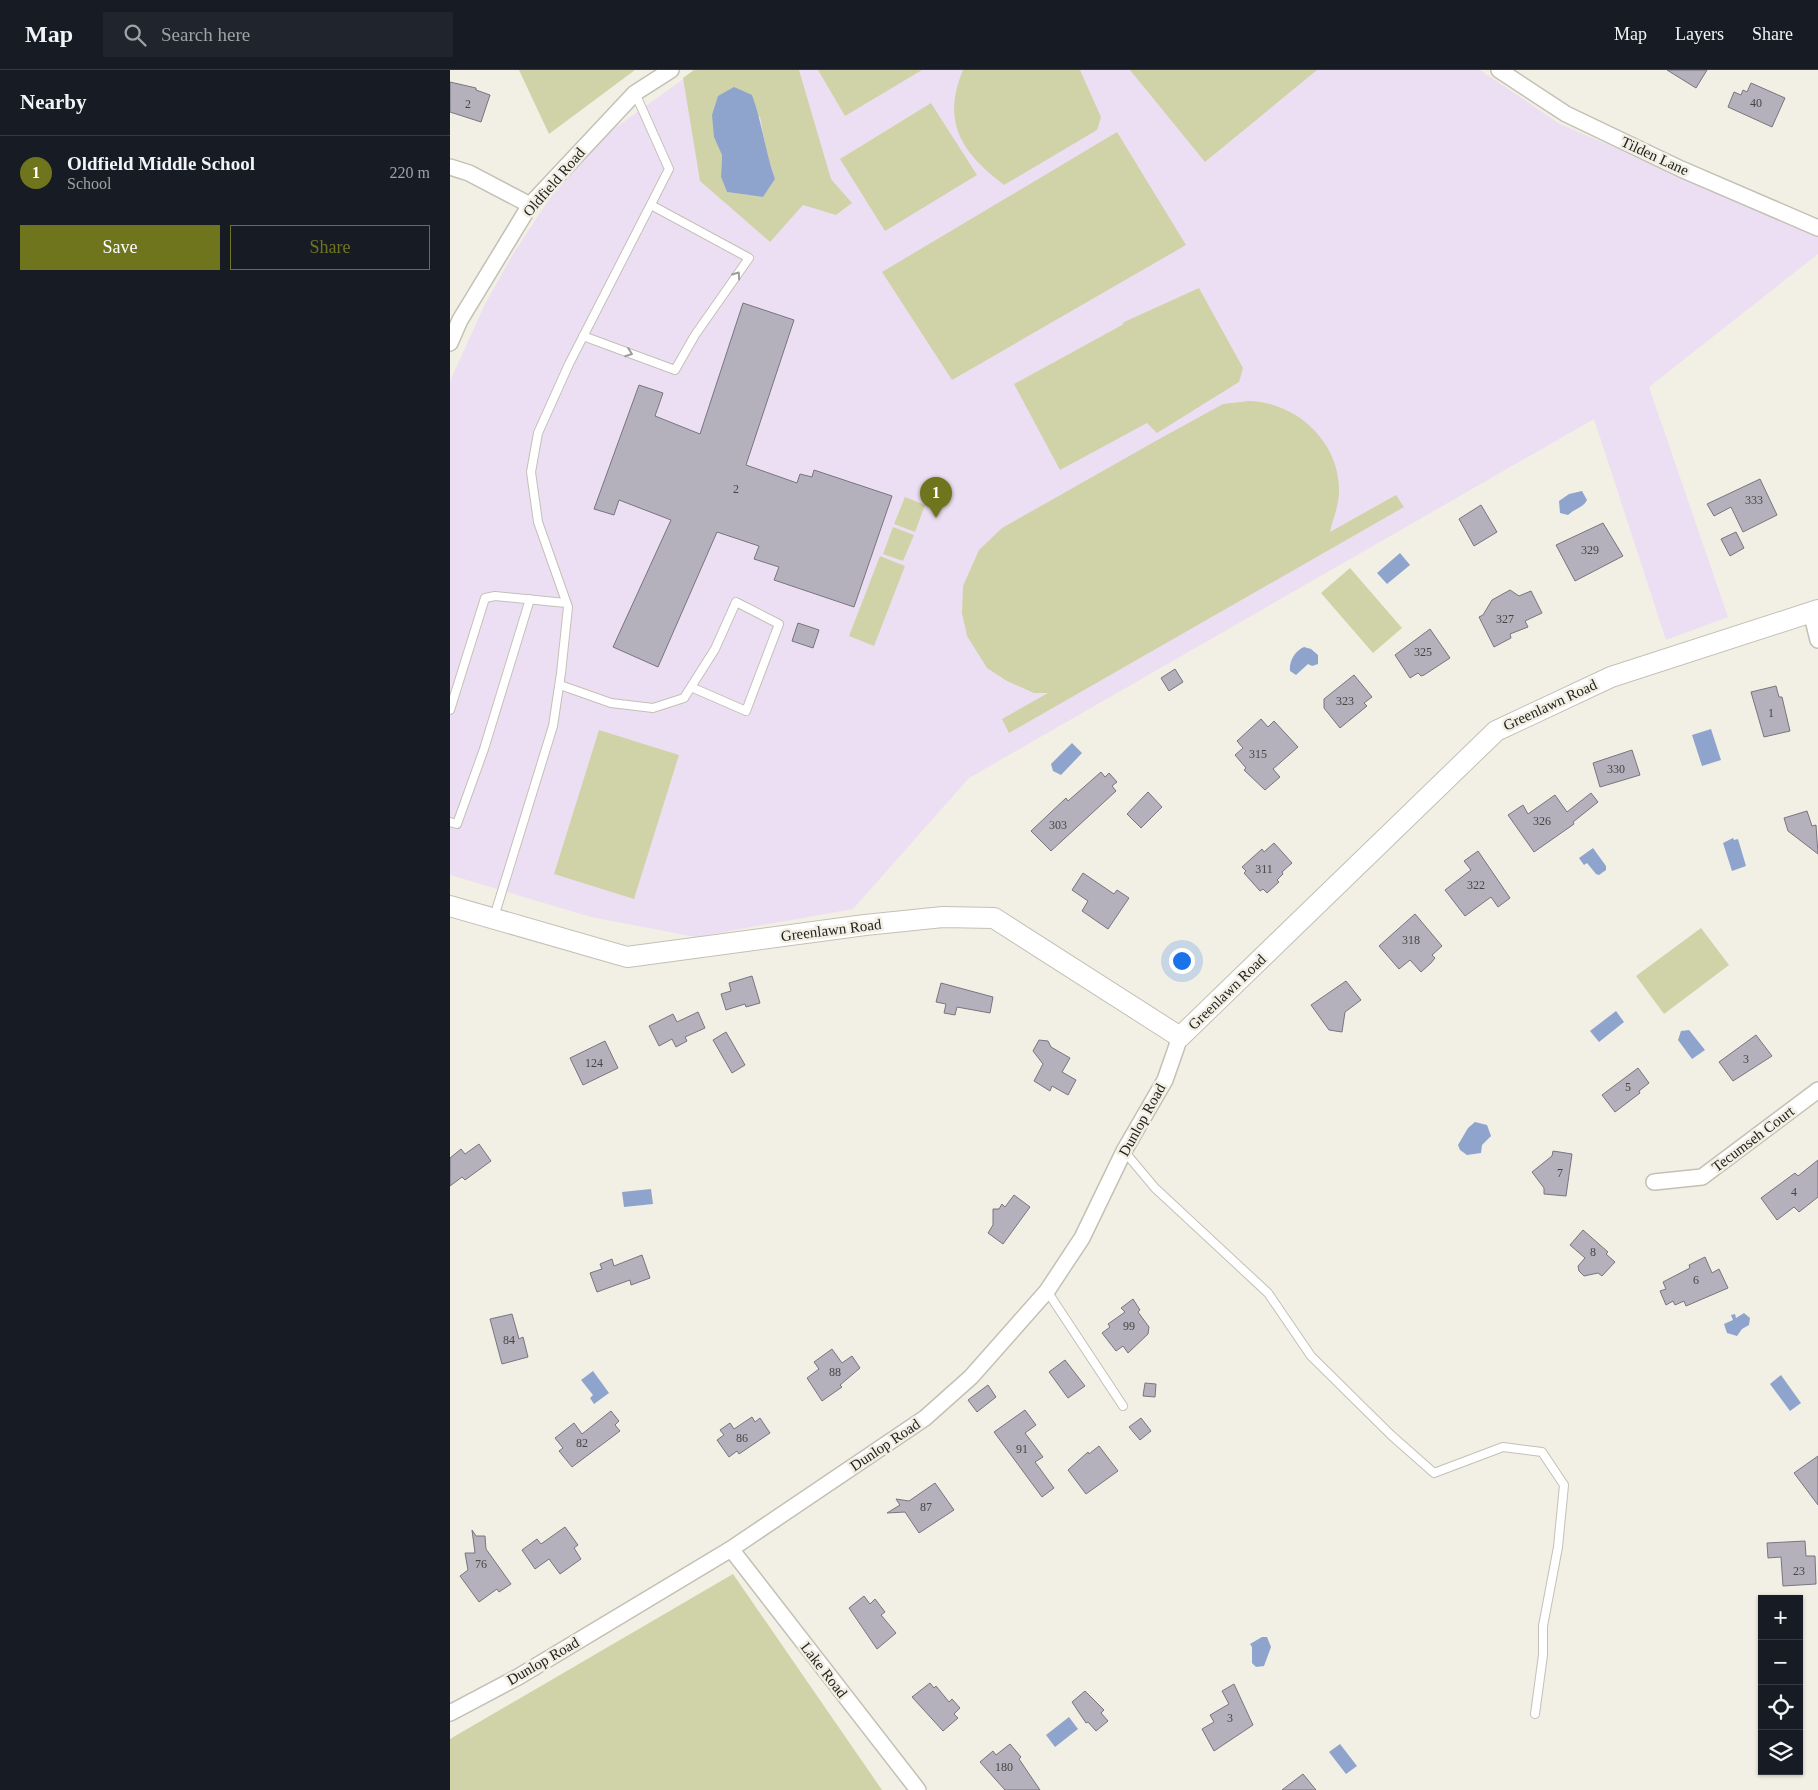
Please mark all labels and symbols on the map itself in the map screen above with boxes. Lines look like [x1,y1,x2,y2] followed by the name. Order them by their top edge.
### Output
[1750,96,1762,110] house number: 40
[465,97,471,111] house number: 2
[1619,133,1691,179] street label: Tilden Lane
[520,144,588,219] street label: Oldfield Road
[731,271,740,281] one-way arrow
[624,347,633,357] one-way arrow
[920,477,952,518] pin: 1
[733,482,739,496] house number: 2
[1745,493,1763,507] house number: 333
[1581,543,1599,557] house number: 329
[1496,612,1514,626] house number: 327
[1414,645,1432,659] house number: 325
[1501,676,1600,734] street label: Greenlawn Road
[1336,694,1354,708] house number: 323
[1768,706,1774,720] house number: 1
[1249,747,1267,761] house number: 315
[1607,762,1625,776] house number: 330
[1533,814,1551,828] house number: 326
[1049,818,1067,832] house number: 303
[1255,862,1273,876] house number: 311
[1467,878,1485,892] house number: 322
[780,916,883,944] street label: Greenlawn Road
[1402,933,1420,947] house number: 318
[1169,948,1195,974] your location
[1185,951,1269,1033] street label: Greenlawn Road
[1743,1052,1749,1066] house number: 3
[585,1056,603,1070] house number: 124
[1625,1080,1631,1094] house number: 5
[1116,1081,1169,1159] street label: Dunlop Road
[1709,1102,1798,1175] street label: Tecumseh Court
[1557,1166,1563,1180] house number: 7
[1791,1185,1797,1199] house number: 4
[1590,1245,1596,1259] house number: 8
[1693,1273,1699,1287] house number: 6
[1123,1319,1135,1333] house number: 99
[503,1333,515,1347] house number: 84
[829,1365,841,1379] house number: 88
[847,1416,923,1474] street label: Dunlop Road
[736,1431,748,1445] house number: 86
[576,1436,588,1450] house number: 82
[1016,1442,1028,1456] house number: 91
[920,1500,932,1514] house number: 87
[475,1557,487,1571] house number: 76
[1793,1564,1805,1578] house number: 23
[504,1634,582,1688] street label: Dunlop Road
[798,1639,851,1701] street label: Lake Road
[1227,1711,1233,1725] house number: 3
[995,1760,1013,1774] house number: 180

